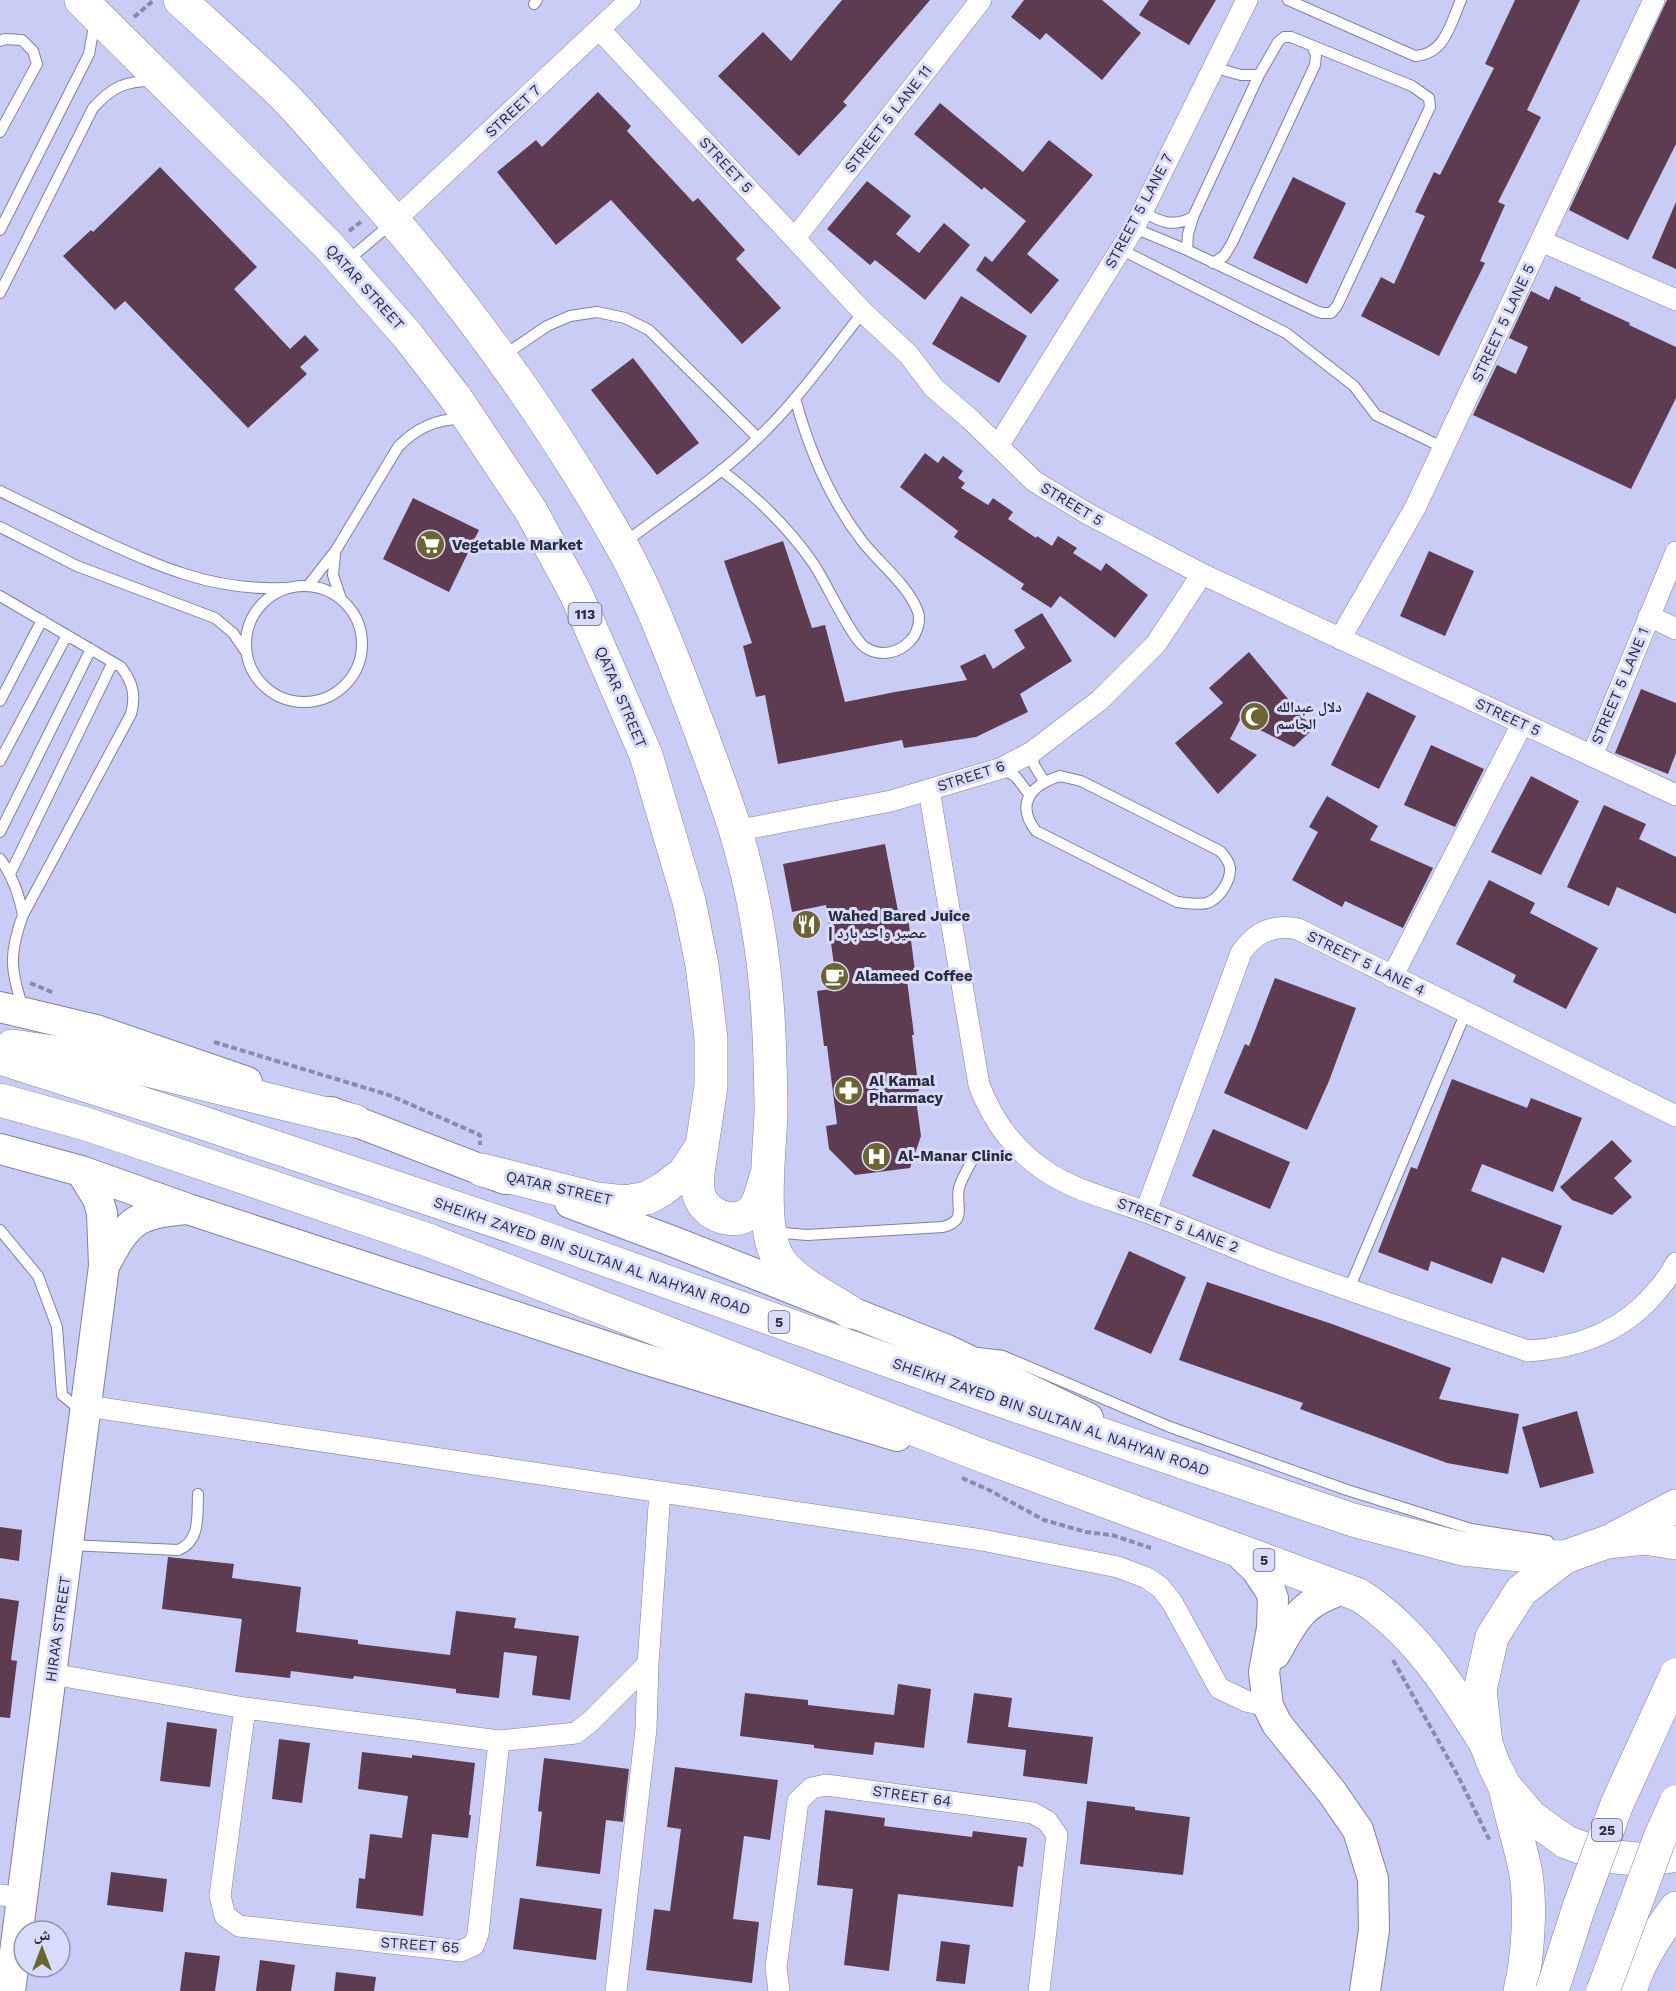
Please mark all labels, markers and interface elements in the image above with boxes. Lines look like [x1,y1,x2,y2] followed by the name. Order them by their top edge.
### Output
[841,62,935,176] street label: STREET 5 LANE 11
[482,81,544,141] street label: STREET 7
[696,133,756,197] street label: STREET 5
[1101,151,1177,271] street label: STREET 5 LANE 7
[322,241,408,333] street label: QATAR STREET
[1468,261,1538,385] street label: STREET 5 LANE 5
[1037,478,1107,530] street label: STREET 5
[415,529,447,561] supermarket icon: Vegetable Market
[452,536,583,554] place label: Vegetable Market
[568,603,602,625] road number: 113
[1587,625,1653,747] street label: STREET 5 LANE 1
[592,644,650,750] street label: QATAR STREET
[1473,694,1543,740] street label: STREET 5
[1276,698,1342,734] place label: دلال عبدالله الجاسم
[1239,700,1271,732] mosque icon: دلال عبدالله الجاسم
[935,757,1007,795] street label: STREET 6
[828,907,971,942] place label: Wahed Bared Juice | عصير واحد بارد
[791,909,823,941] restaurant icon: Wahed Bared Juice | عصير واحد بارد
[1304,927,1428,999] street label: STREET 5 LANE 4
[818,960,850,992] cafe icon: Alameed Coffee
[855,967,973,985] place label: Alameed Coffee
[869,1072,944,1107] place label: Al Kamal Pharmacy
[832,1074,864,1106] pharmacy icon: Al Kamal Pharmacy
[861,1140,893,1172] hospital icon: Al-Manar Clinic
[898,1147,1013,1165] place label: Al-Manar Clinic
[504,1167,614,1209] street label: QATAR STREET
[431,1193,753,1319] street label: SHEIKH ZAYED BIN SULTAN AL NAHYAN ROAD
[1115,1194,1241,1256] street label: STREET 5 LANE 2
[768,1311,790,1333] road number: 5
[890,1354,1212,1480] street label: SHEIKH ZAYED BIN SULTAN AL NAHYAN ROAD
[1254,1549,1274,1571] road number: 5
[42,1575,74,1683] street label: HIRA'A STREET
[871,1782,953,1810] street label: STREET 64
[1592,1819,1622,1841] road number: 25
[12,1919,72,1979] north arrow
[34,1925,51,1944] text: ش
[380,1933,460,1957] street label: STREET 65

